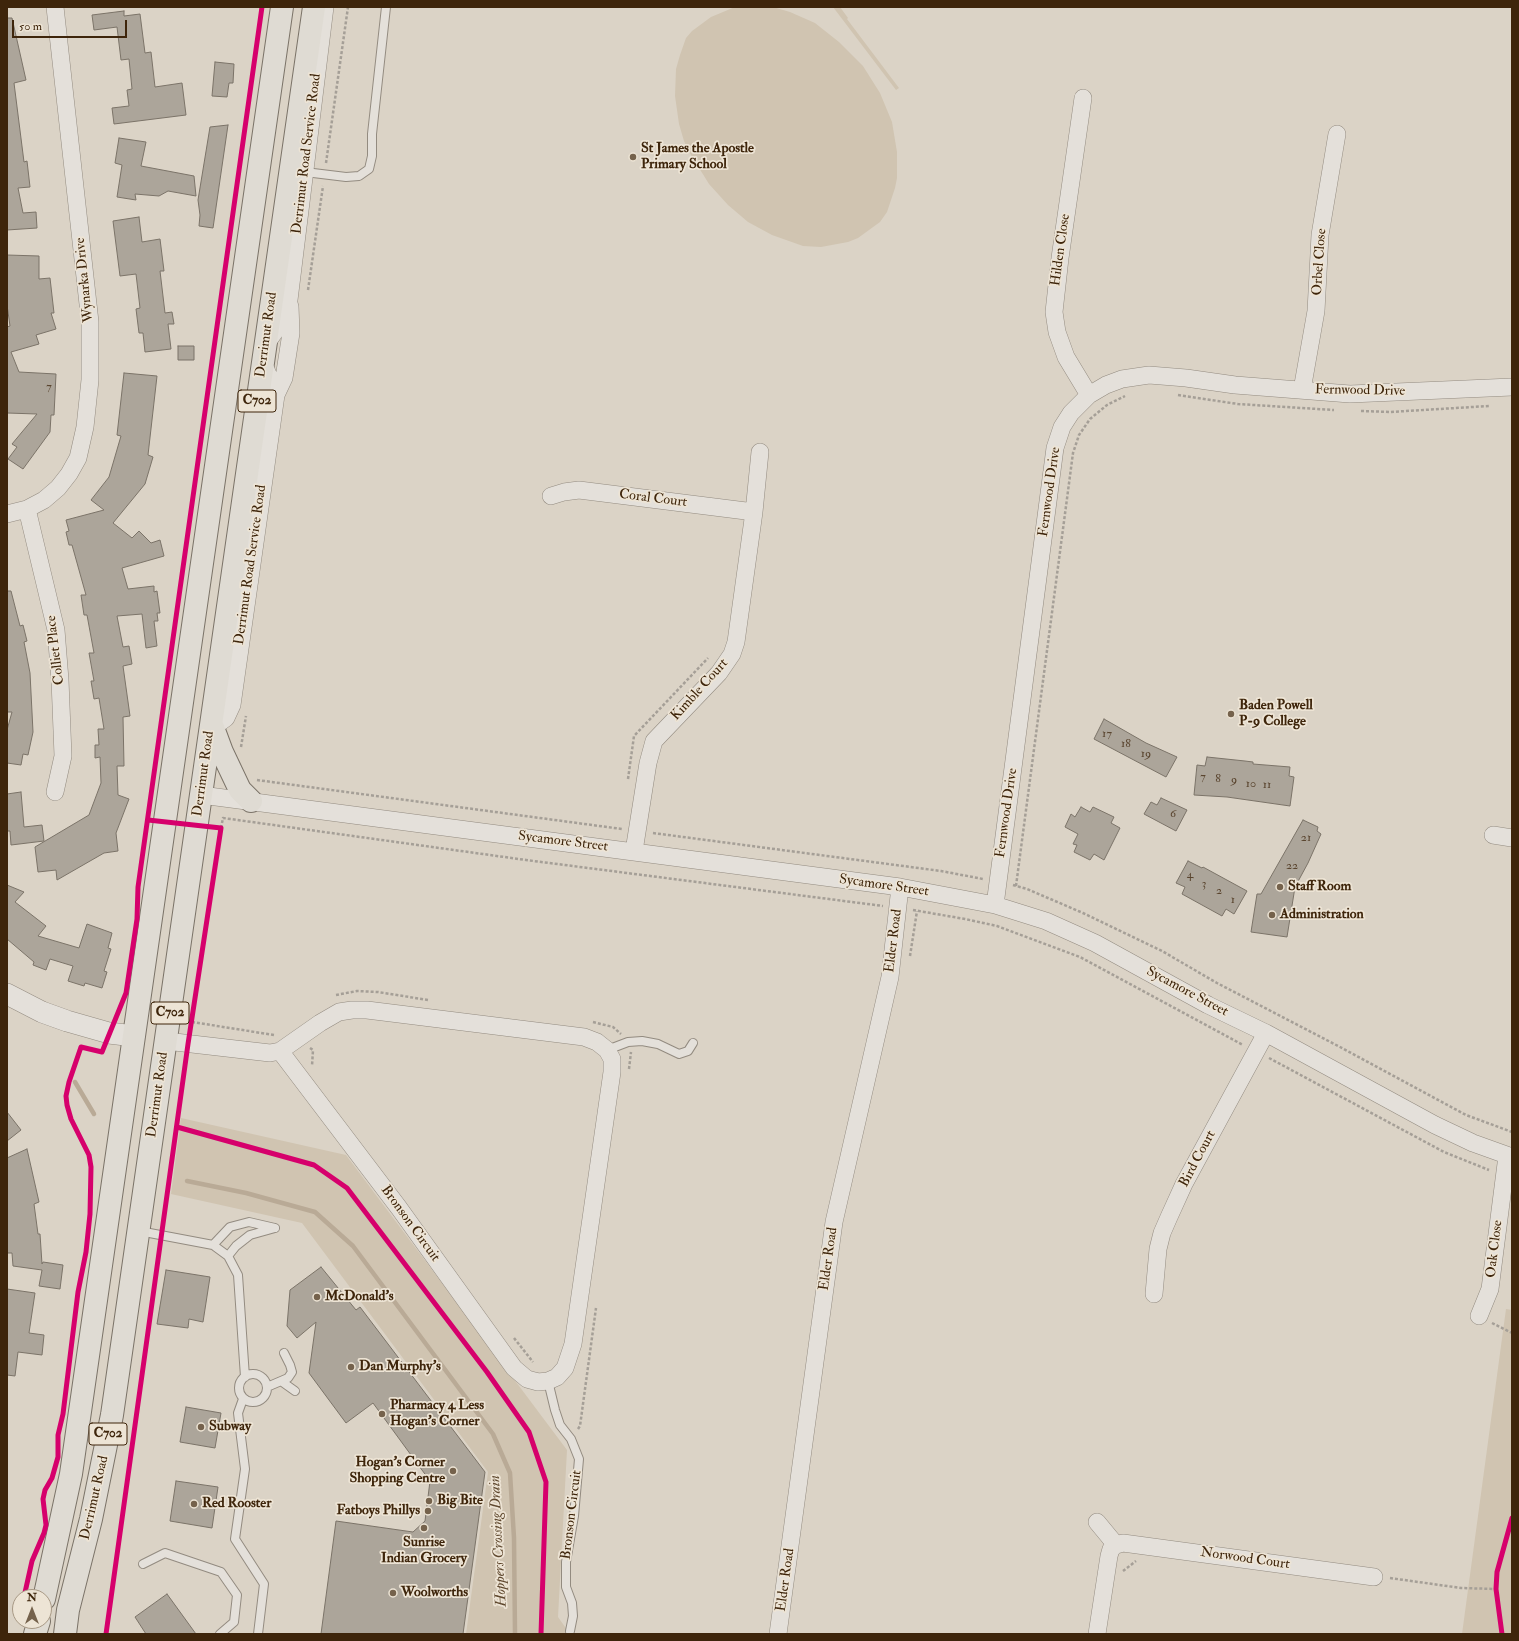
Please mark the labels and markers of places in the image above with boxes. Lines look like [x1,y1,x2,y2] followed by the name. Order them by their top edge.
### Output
[641,141,754,174] place label: St James the Apostle Primary School
[628,152,638,162] marker: St James the Apostle Primary School
[1239,698,1313,730] place label: Baden Powell P-9 College
[1226,709,1236,719] marker: Baden Powell P-9 College
[1288,879,1351,895] place label: Staff Room
[1275,882,1285,892] marker: Staff Room
[1280,907,1364,923] place label: Administration
[1267,910,1277,920] marker: Administration
[325,1289,394,1305] place label: McDonald's
[312,1292,322,1302] marker: McDonald's
[359,1359,441,1375] place label: Dan Murphy's
[346,1362,356,1372] marker: Dan Murphy's
[390,1398,484,1430] place label: Pharmacy 4 Less Hogan's Corner
[377,1409,387,1419] marker: Pharmacy 4 Less Hogan's Corner
[209,1419,251,1435] place label: Subway
[196,1422,206,1432] marker: Subway
[349,1455,445,1488] place label: Hogan's Corner Shopping Centre
[448,1466,458,1476] marker: Hogan's Corner Shopping Centre
[437,1493,483,1509] place label: Big Bite
[202,1496,271,1512] place label: Red Rooster
[424,1496,434,1506] marker: Big Bite
[189,1499,199,1509] marker: Red Rooster
[337,1503,420,1519] place label: Fatboys Phillys
[423,1506,433,1516] marker: Fatboys Phillys
[419,1523,429,1533] marker: Sunrise Indian Grocery
[381,1535,467,1568] place label: Sunrise Indian Grocery
[401,1585,468,1601] place label: Woolworths
[388,1588,398,1598] marker: Woolworths

